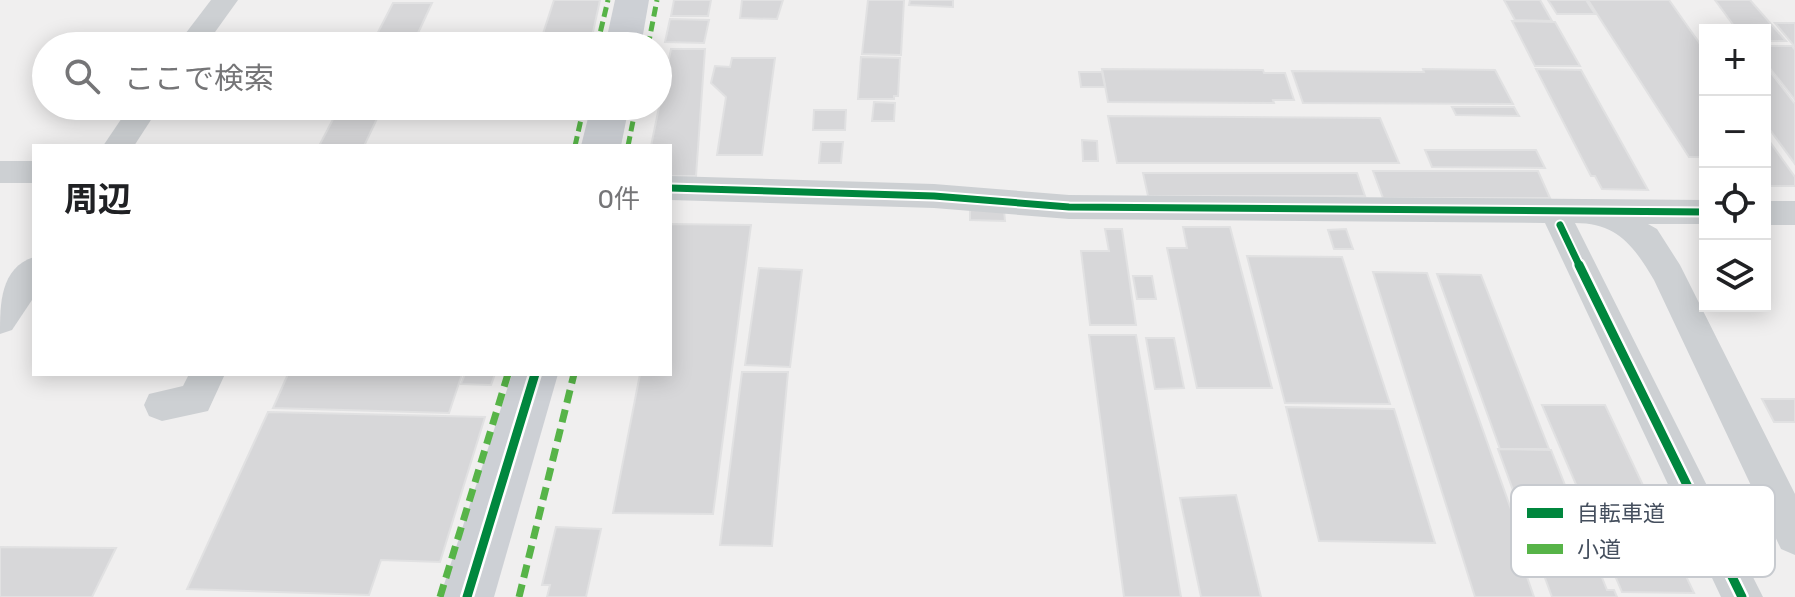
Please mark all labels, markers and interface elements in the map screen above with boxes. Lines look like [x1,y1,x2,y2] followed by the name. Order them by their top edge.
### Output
[1699,24,1771,312] map controls
[1699,24,1771,96] button: +
[32,32,672,120] search box
[60,54,104,98] icon: search
[124,61,274,97] text: ここで検索
[1699,96,1771,168] button: −
[1699,168,1771,240] button: locate
[64,179,132,220] text: 周辺
[597,184,640,215] text: 0件
[1699,240,1771,312] button: layers
[1511,485,1775,577] legend
[1577,500,1665,527] text: 自転車道
[1577,536,1621,563] text: 小道

